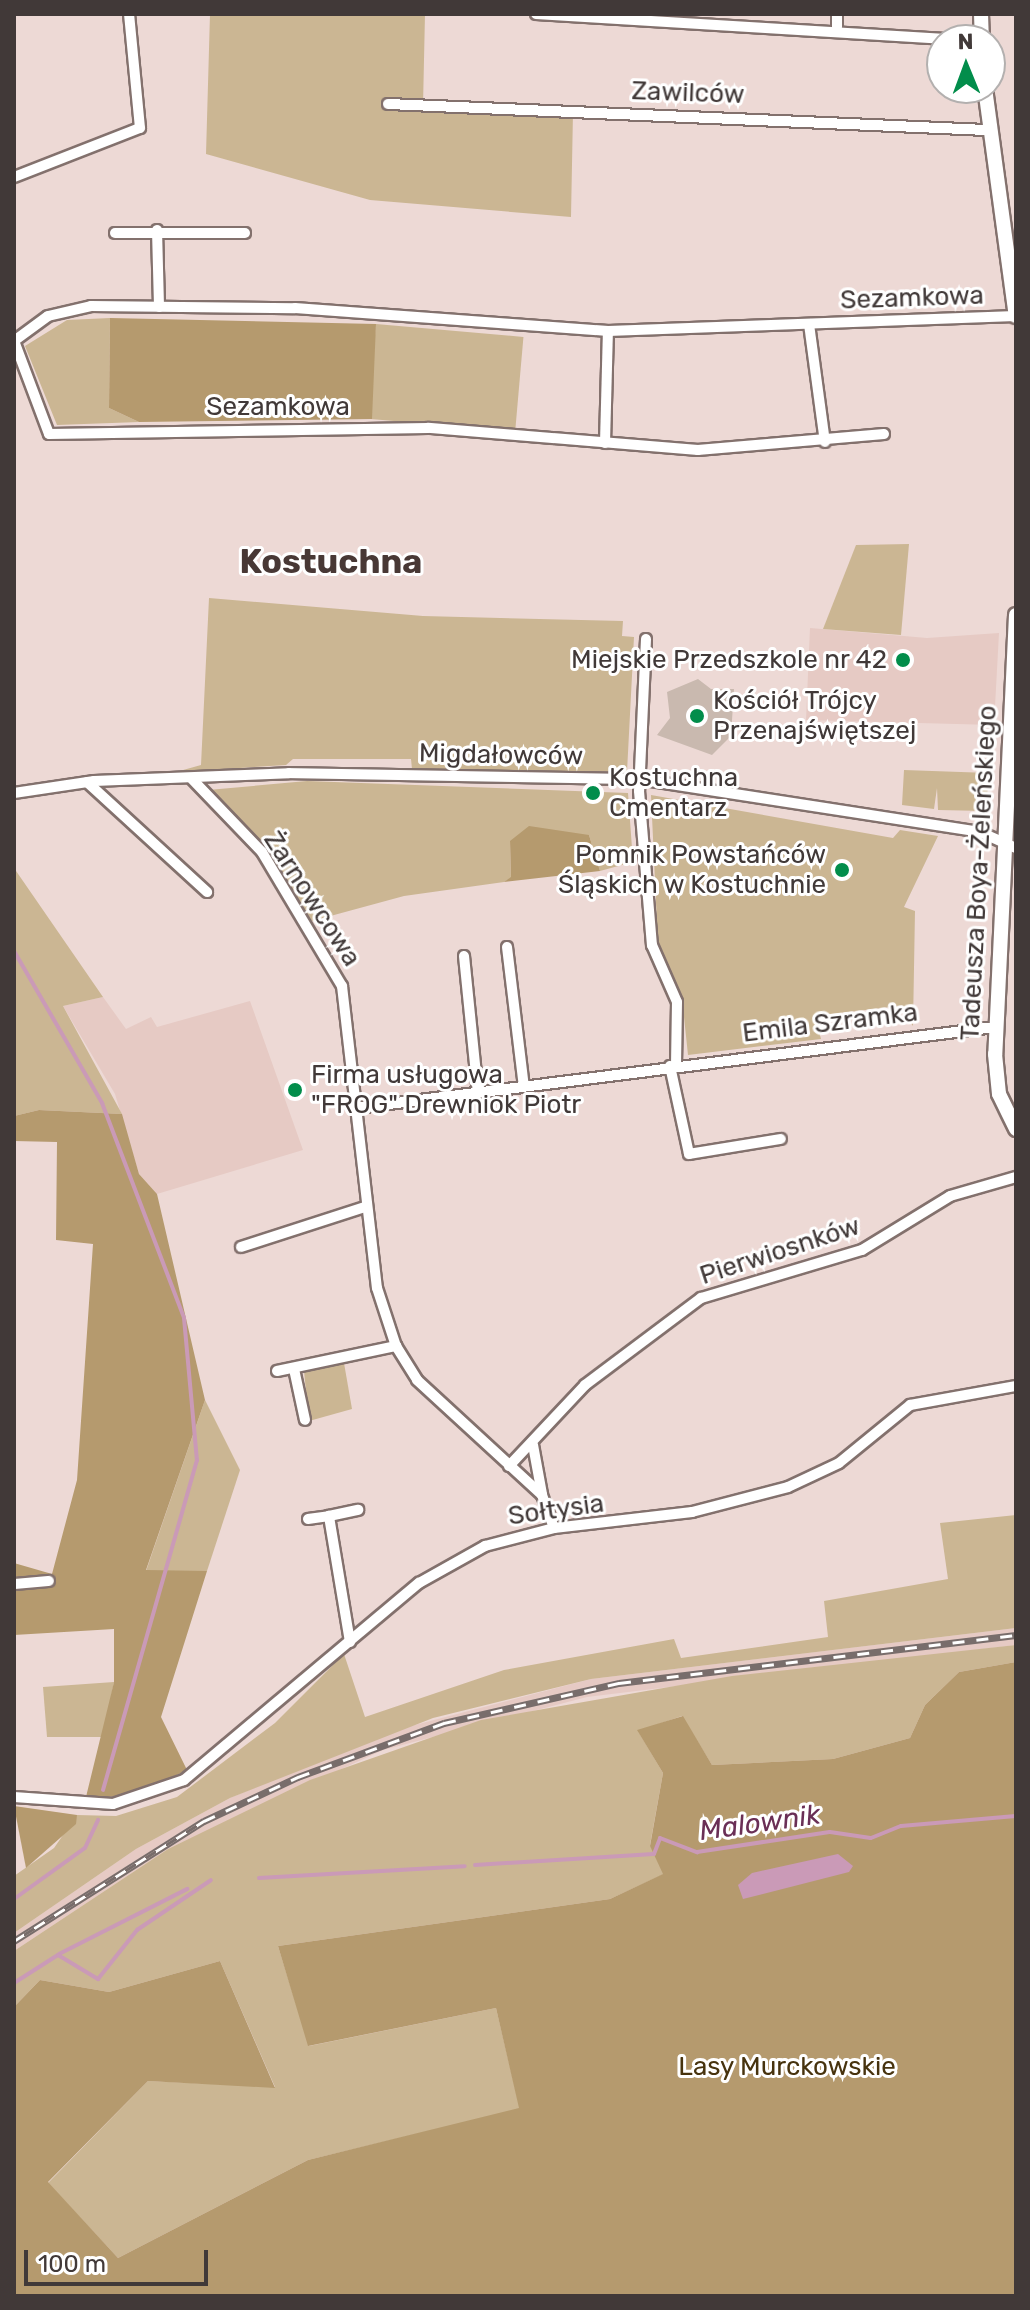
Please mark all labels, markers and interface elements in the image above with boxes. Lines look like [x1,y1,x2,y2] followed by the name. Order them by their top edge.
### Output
[926,24,1006,104] north arrow
[957,28,974,55] text: N
[631,75,745,111] street label: Zawilców
[840,280,984,316] street label: Sezamkowa
[206,391,350,423] street label: Sezamkowa
[240,542,422,582] district label: Kostuchna
[570,644,887,676] place label: Miejskie Przedszkole nr 42
[894,651,912,669] marker: Miejskie Przedszkole nr 42
[713,685,916,746] place label: Kościół Trójcy Przenajświętszej
[955,705,1003,1041] street label: Tadeusza Boya-Żeleńskiego
[688,707,706,725] marker: Kościół Trójcy Przenajświętszej
[419,738,583,772] street label: Migdałowców
[609,762,738,824] place label: Kostuchna Cmentarz
[584,784,602,802] marker: Kostuchna Cmentarz
[257,826,367,972] street label: Żarnowcowa
[557,839,826,900] place label: Pomnik Powstańców Śląskich w Kostuchnie
[833,861,851,879] marker: Pomnik Powstańców Śląskich w Kostuchnie
[741,997,919,1049] street label: Emila Szramka
[311,1059,581,1120] place label: Firma usługowa "FROG" Drewniok Piotr
[286,1081,304,1099] marker: Firma usługowa "FROG" Drewniok Piotr
[696,1210,864,1292] street label: Pierwiosnków
[506,1488,606,1532] street label: Sołtysia
[697,1798,823,1848] water label: Malownik
[678,2051,896,2083] park label: Lasy Murckowskie
[28,2234,212,2284] scale bar
[38,2250,106,2278] text: 100 m

